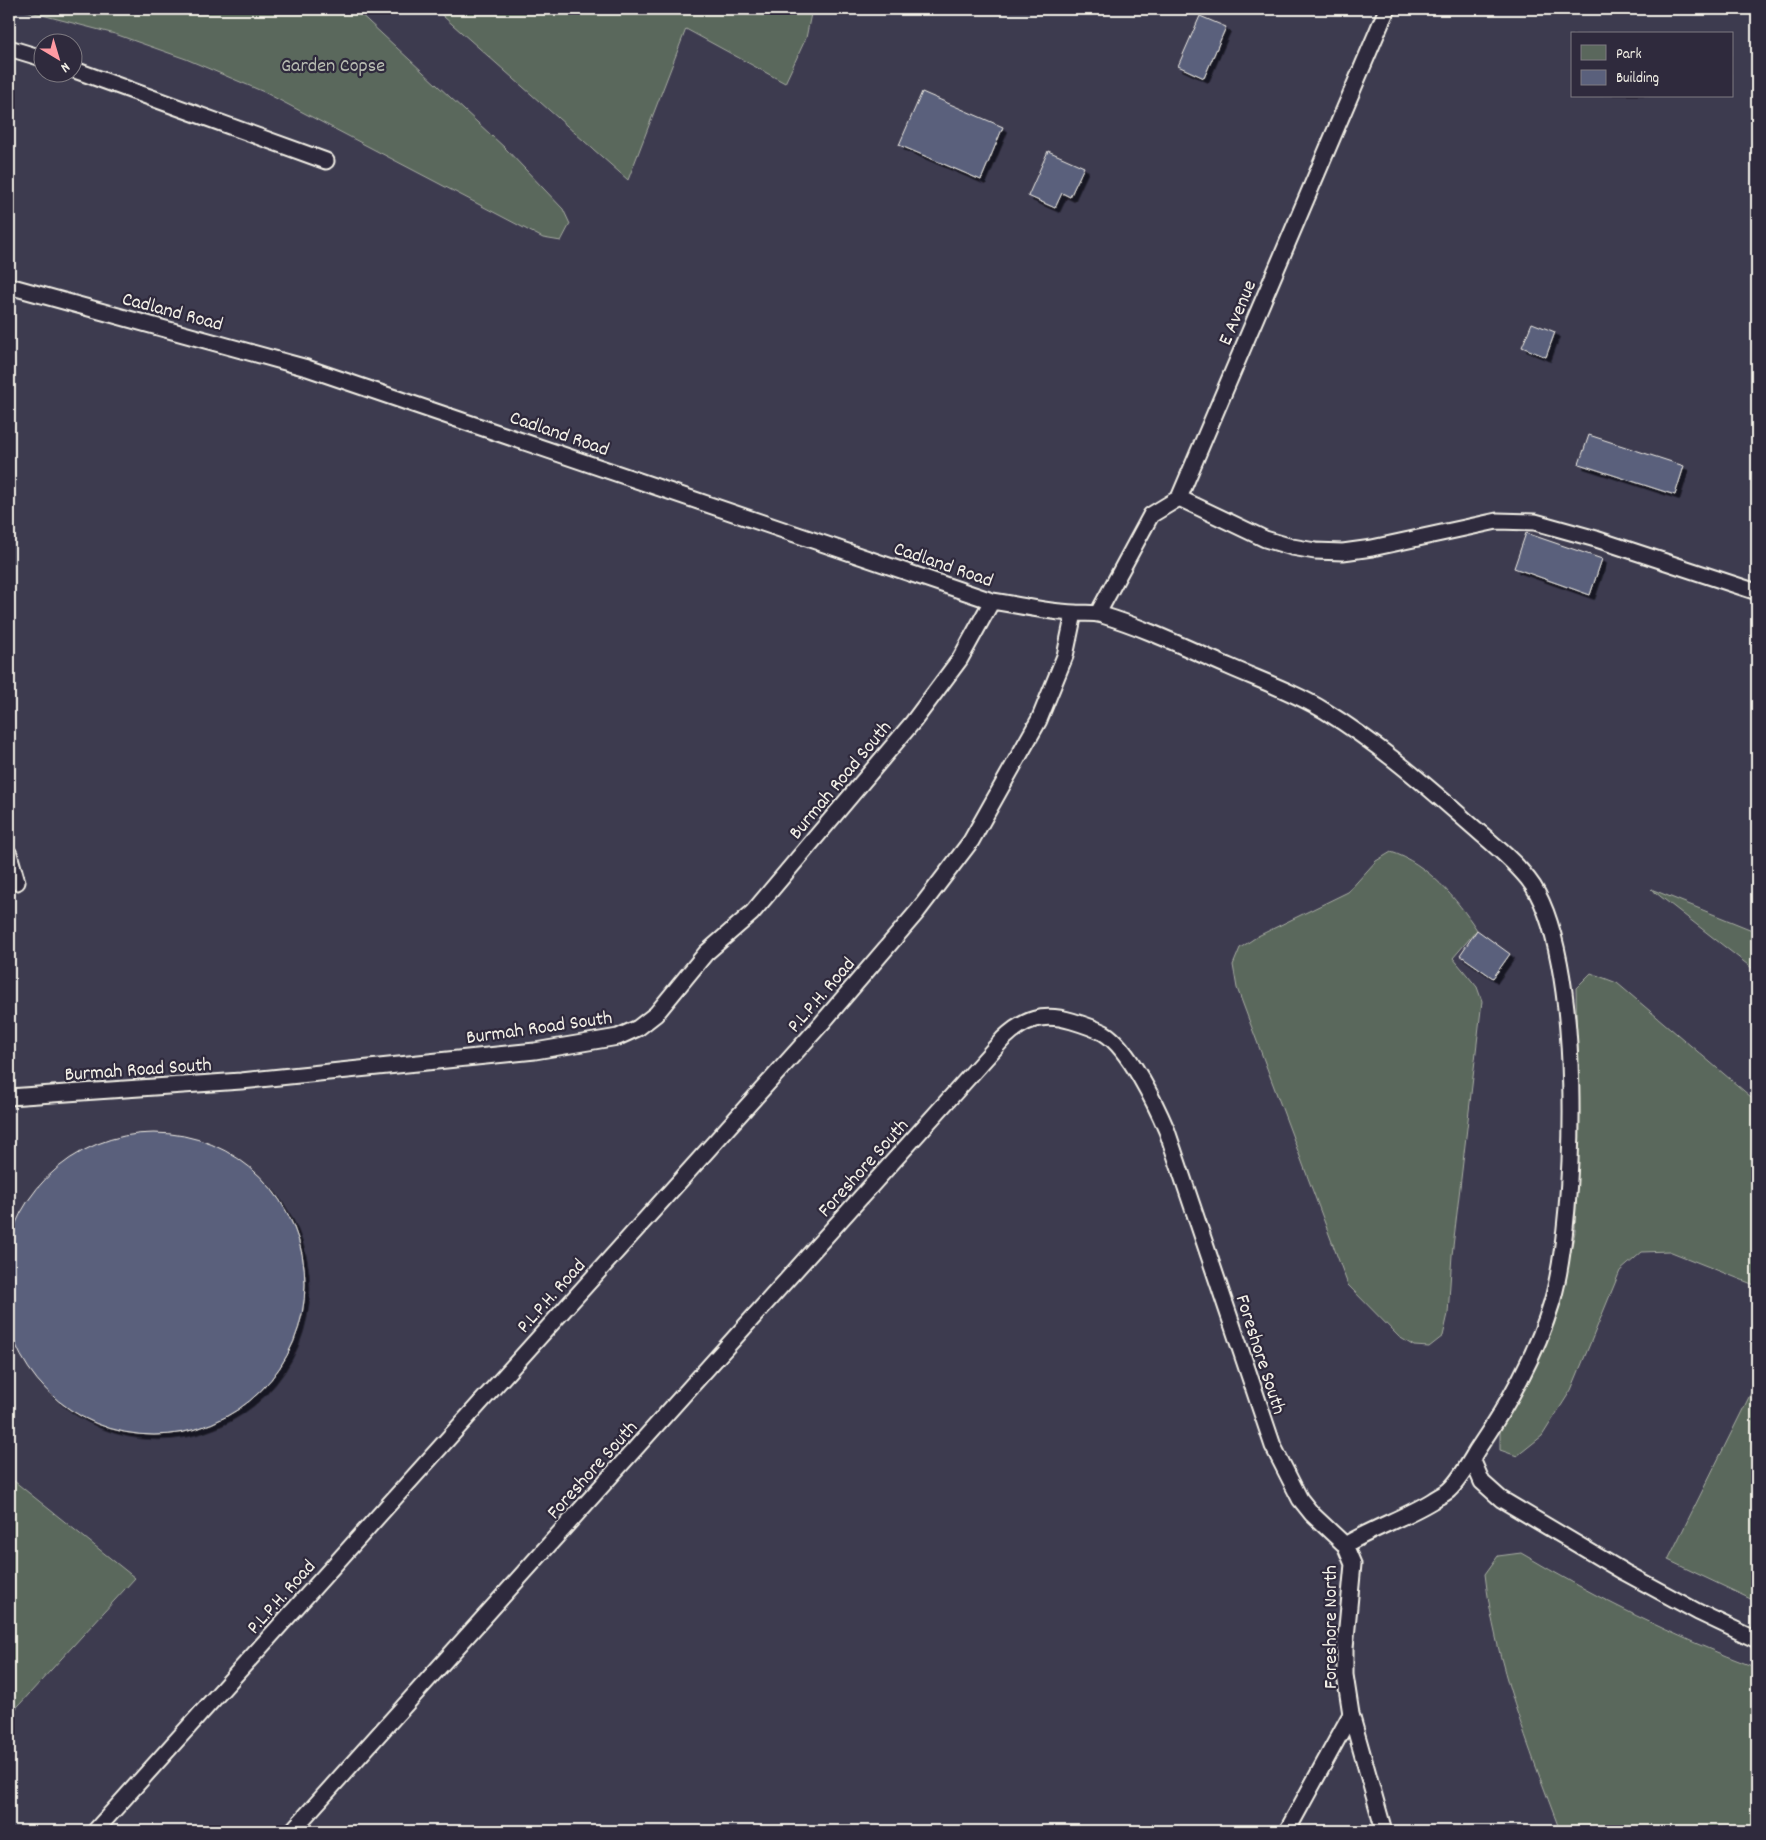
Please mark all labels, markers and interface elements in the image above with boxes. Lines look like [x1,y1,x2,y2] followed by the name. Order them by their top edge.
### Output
[32,32,82,82] north arrow
[1571,32,1734,98] legend
[1616,44,1642,66] text: Park
[281,53,385,81] park label: Garden Copse
[56,57,74,77] text: N
[1616,68,1659,90] text: Building
[1213,276,1265,350] street label: E Avenue
[119,286,226,340] street label: Cadland Road
[506,405,612,465] street label: Cadland Road
[890,536,996,596] street label: Cadland Road
[783,716,899,846] street label: Burmah Road South
[782,952,863,1040] street label: P.L.P.H. Road
[465,1005,614,1053] street label: Burmah Road South
[64,1052,213,1090] street label: Burmah Road South
[812,1113,916,1225] street label: Foreshore South
[511,1254,593,1341] street label: P.L.P.H. Road
[1227,1292,1292,1418] street label: Foreshore South
[541,1415,645,1527] street label: Foreshore South
[241,1555,323,1642] street label: P.L.P.H. Road
[1318,1565,1346,1689] street label: Foreshore North

